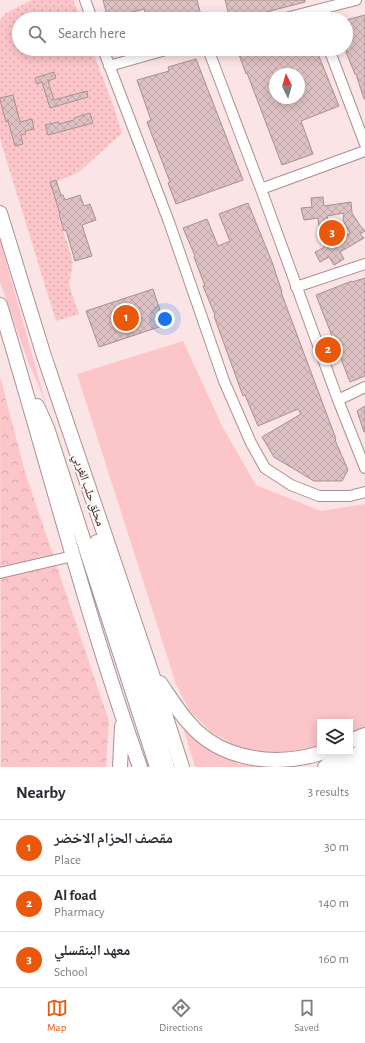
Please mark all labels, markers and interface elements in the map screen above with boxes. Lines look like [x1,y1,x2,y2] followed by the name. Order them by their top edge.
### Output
[12,12,353,56] search box
[26,23,48,45] icon: search
[58,26,126,41] text: Search here
[269,68,305,104] north arrow
[319,218,345,248] pin: 3
[113,303,139,333] pin: 1
[155,309,175,329] your location
[315,335,341,365] pin: 2
[67,452,107,529] street label: محلق حلب الغربي
[317,719,353,755] map controls
[317,719,353,755] button: layers
[16,784,66,801] text: Nearby
[308,786,349,799] text: 3 results
[54,831,173,846] text: مقصف الحزام الاخضر
[27,841,31,854] text: 1
[324,841,349,854] text: 30 m
[54,854,81,867] text: Place
[54,888,97,903] text: Al foad
[26,897,32,910] text: 2
[319,897,349,910] text: 140 m
[54,906,105,919] text: Pharmacy
[54,943,130,958] text: معهد البنقسلي
[26,953,32,966] text: 3
[319,953,349,966] text: 160 m
[54,966,88,979] text: School
[46,997,68,1034] tab: Map
[159,997,203,1034] tab: Directions
[294,997,319,1034] tab: Saved

